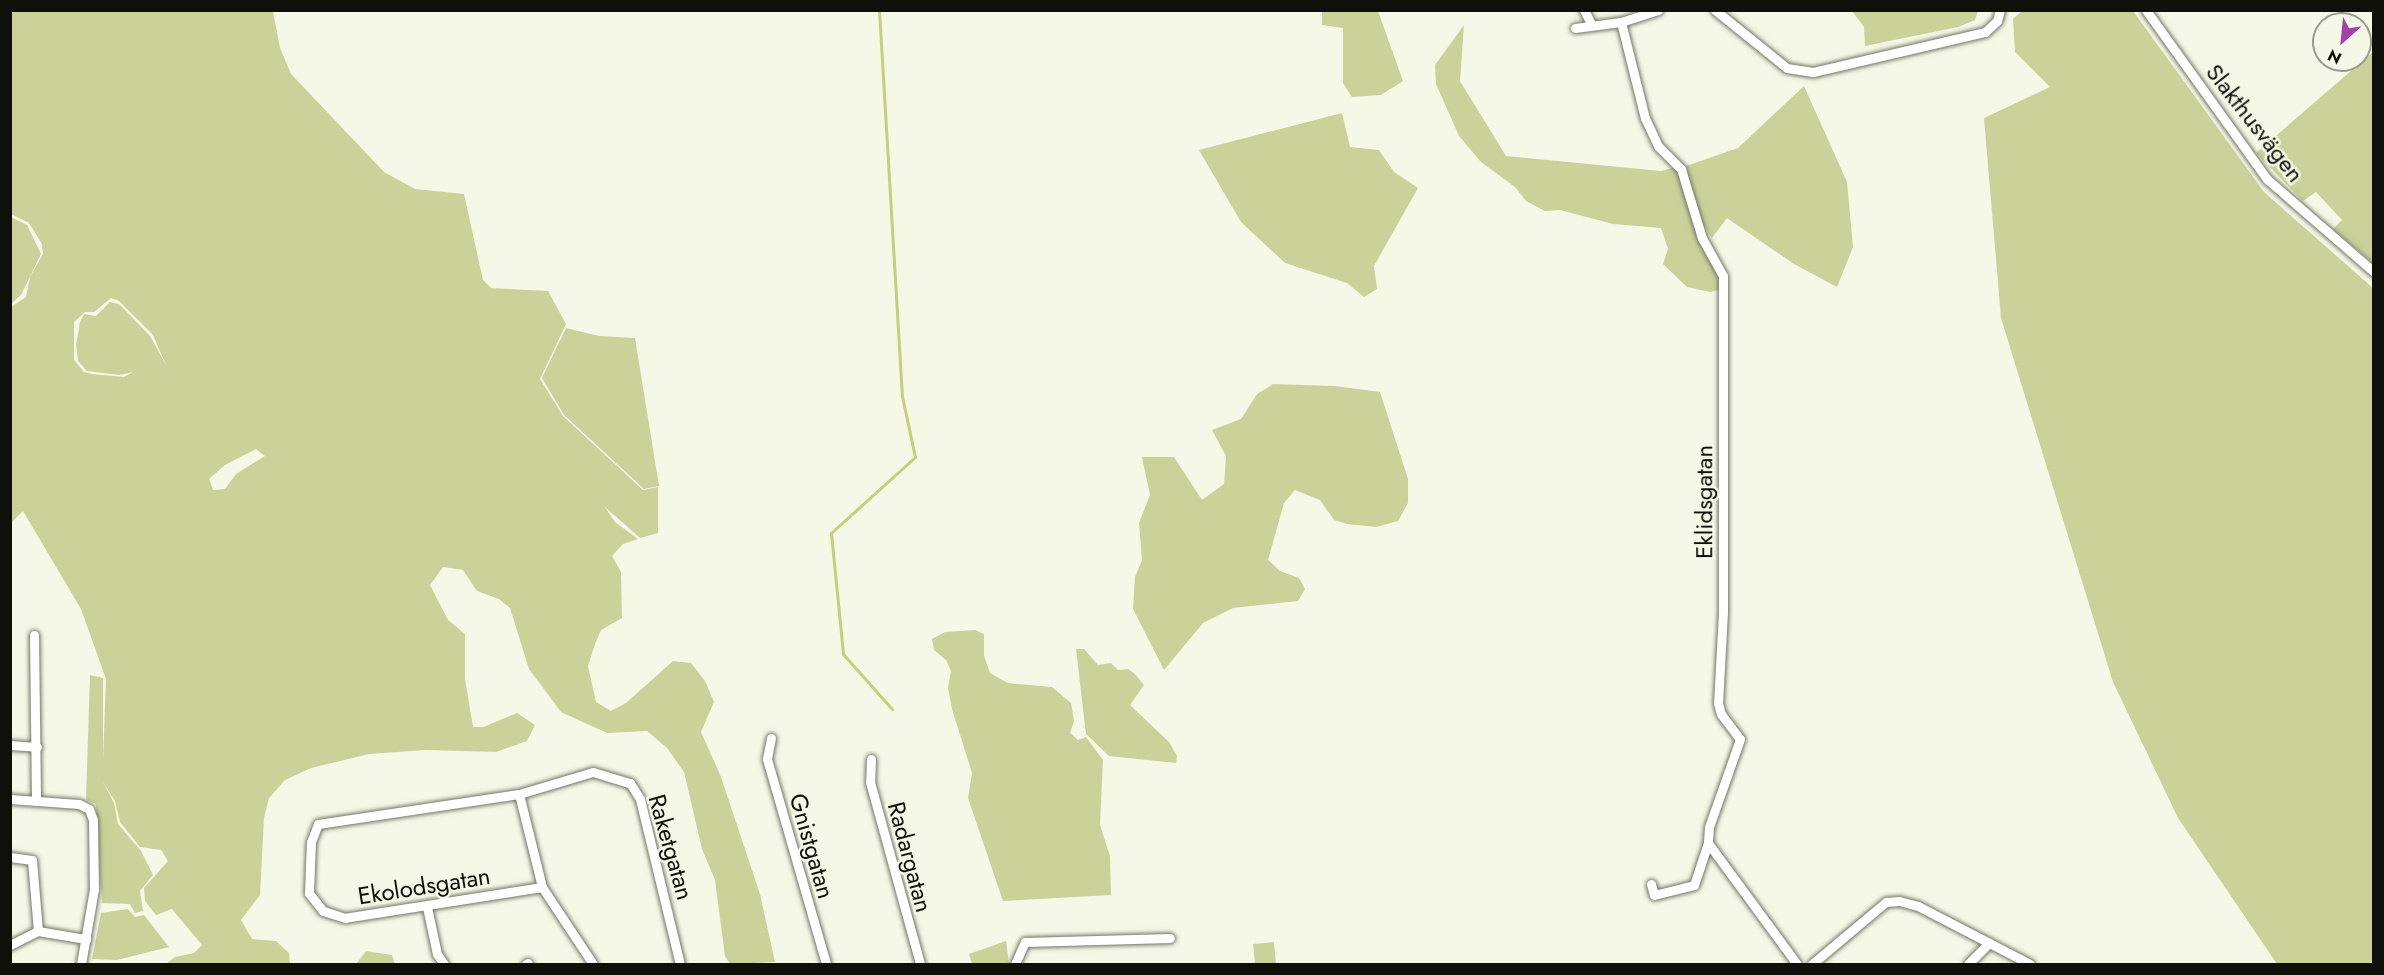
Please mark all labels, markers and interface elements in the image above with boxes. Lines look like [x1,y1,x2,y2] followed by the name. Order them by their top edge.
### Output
[2312,12,2372,72] north arrow
[2324,44,2345,70] text: N
[2200,58,2310,188] street label: Slakthusvägen
[1690,445,1718,559] street label: Eklidsgatan
[783,790,841,902] street label: Gnistgatan
[642,791,700,903] street label: Raketgatan
[881,799,939,915] street label: Radargatan
[356,861,492,911] street label: Ekolodsgatan

